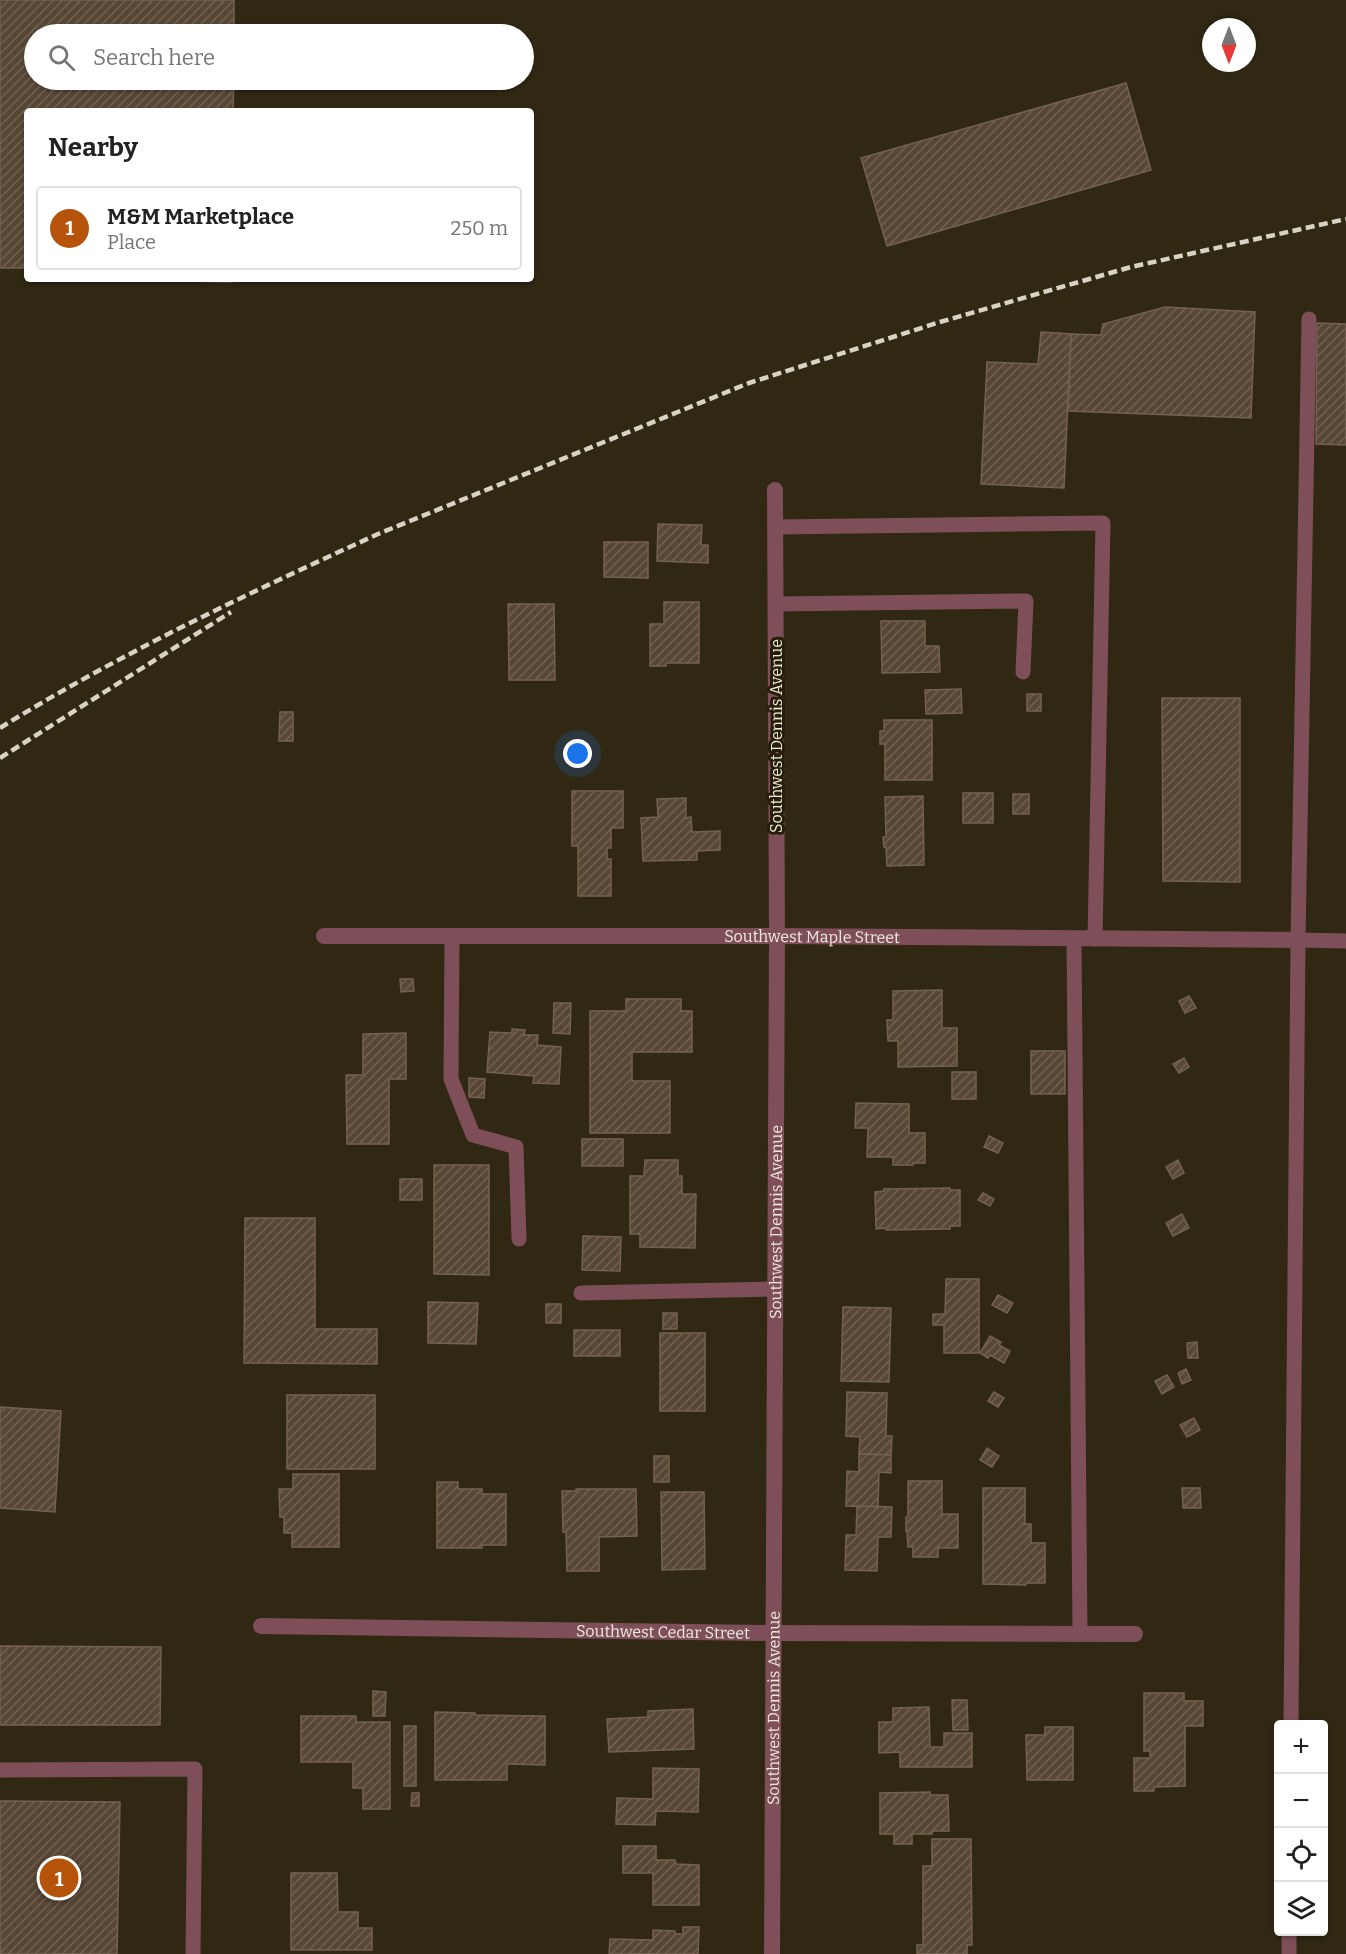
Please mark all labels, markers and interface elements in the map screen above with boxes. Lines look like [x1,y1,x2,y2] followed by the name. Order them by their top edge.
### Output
[1202,18,1256,72] north arrow
[24,24,534,90] search box
[45,41,78,74] icon: search
[93,44,215,71] text: Search here
[48,132,138,163] text: Nearby
[107,203,294,230] text: M&M Marketplace
[65,216,74,240] text: 1
[451,216,508,240] text: 250 m
[107,230,156,254] text: Place
[767,639,786,833] street label: Southwest Dennis Avenue
[563,739,592,768] your location
[724,927,900,946] street label: Southwest Maple Street
[766,1125,786,1319] street label: Southwest Dennis Avenue
[763,1611,783,1805] street label: Southwest Dennis Avenue
[576,1621,750,1642] street label: Southwest Cedar Street
[1274,1720,1328,1936] map controls
[1274,1720,1328,1774] button: +
[1274,1774,1328,1828] button: −
[1274,1828,1328,1882] button: locate
[40,1856,78,1900] pin: 1
[1274,1882,1328,1936] button: layers

